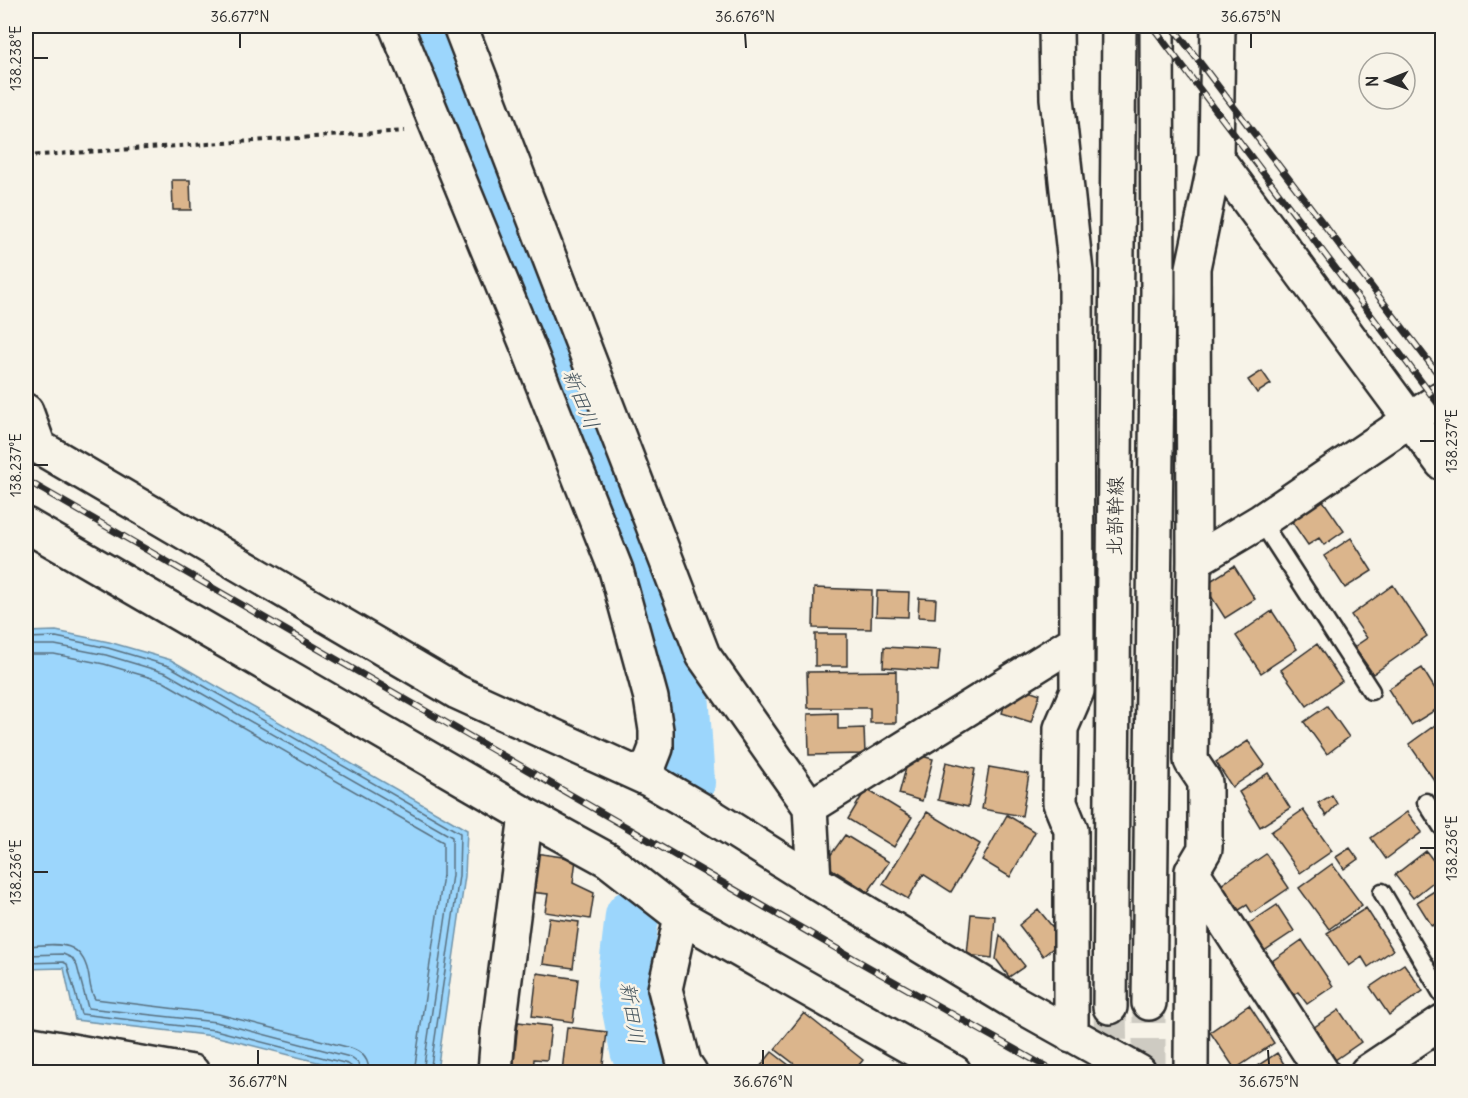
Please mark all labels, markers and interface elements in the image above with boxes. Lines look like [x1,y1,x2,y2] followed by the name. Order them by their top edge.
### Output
[210,7,270,26] text: 36.677°N
[715,7,775,26] text: 36.676°N
[1221,7,1281,26] text: 36.675°N
[6,25,25,91] text: 138.238°E
[1357,51,1417,111] north arrow
[1362,76,1382,87] text: N
[557,365,606,433] water label: 新田川
[1442,409,1461,473] text: 138.237°E
[6,433,25,497] text: 138.237°E
[1101,476,1128,556] street label: 北部幹線
[1442,815,1461,881] text: 138.236°E
[6,839,25,905] text: 138.236°E
[614,980,651,1046] water label: 新田川
[228,1072,288,1091] text: 36.677°N
[733,1072,793,1091] text: 36.676°N
[1239,1072,1299,1091] text: 36.675°N

